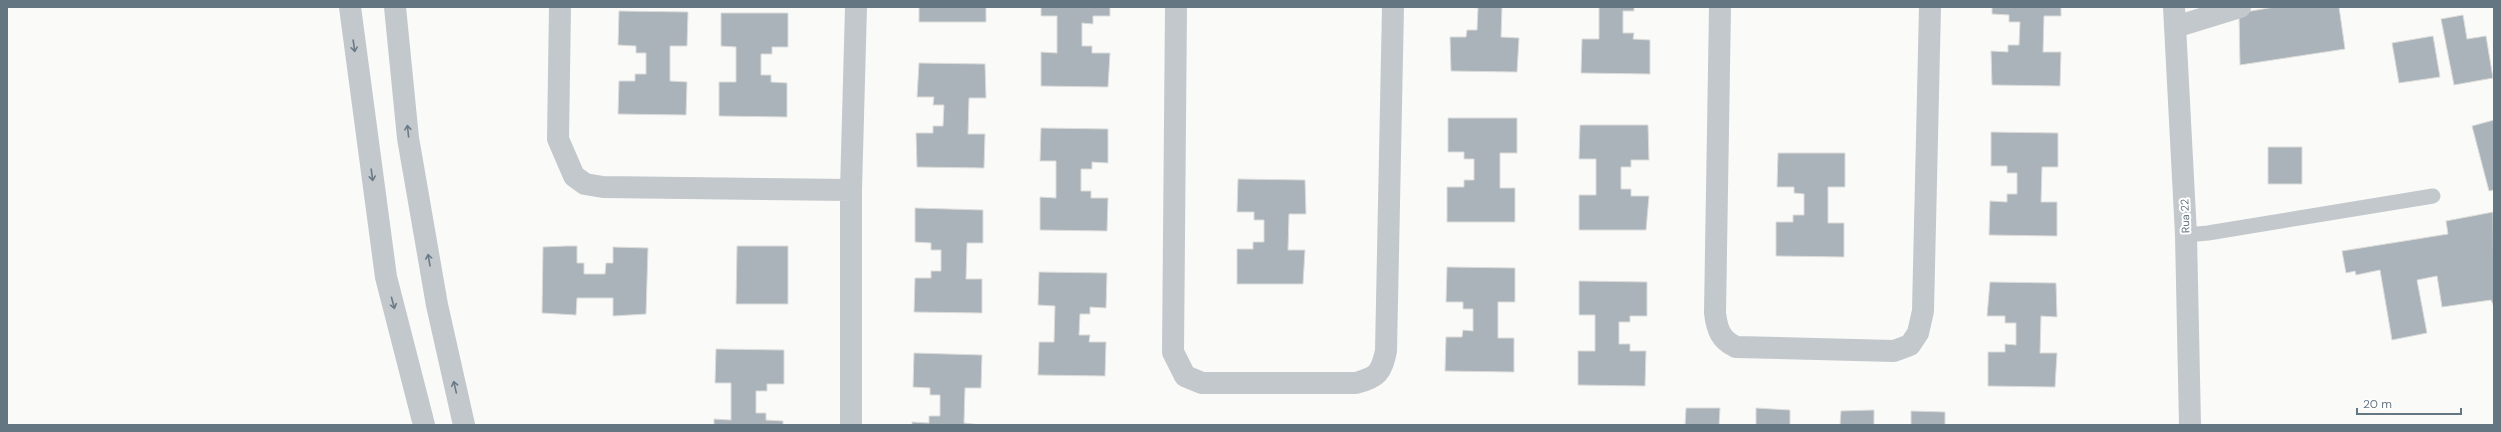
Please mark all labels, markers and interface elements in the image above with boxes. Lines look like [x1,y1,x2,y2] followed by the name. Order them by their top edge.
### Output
[350,39,358,52] one-way arrow
[404,125,412,138] one-way arrow
[368,168,376,181] one-way arrow
[2177,199,2193,233] street label: Rua 22
[425,254,433,267] one-way arrow
[389,296,397,309] one-way arrow
[451,381,459,394] one-way arrow
[2357,390,2461,416] scale bar
[2363,396,2392,412] text: 20 m

